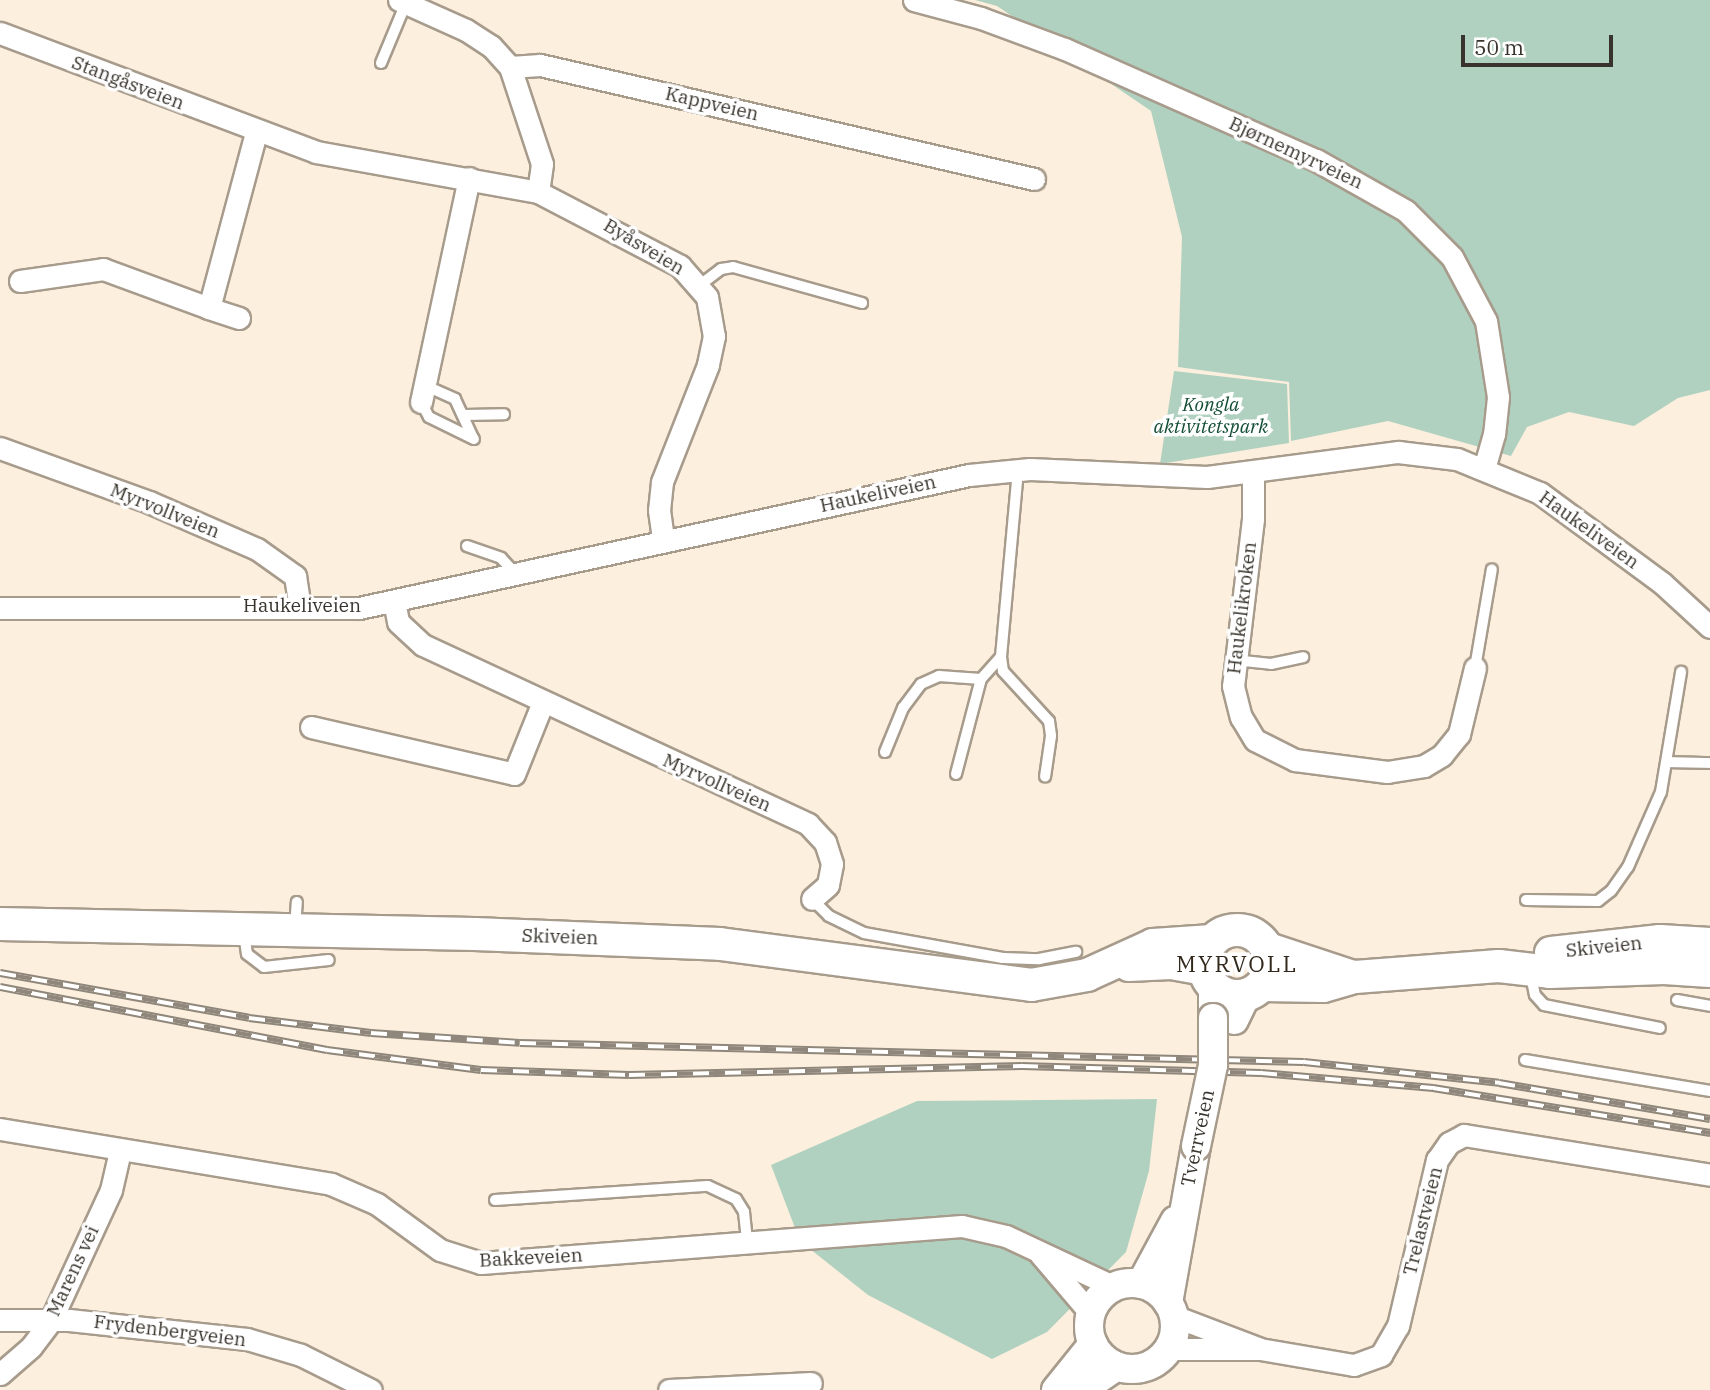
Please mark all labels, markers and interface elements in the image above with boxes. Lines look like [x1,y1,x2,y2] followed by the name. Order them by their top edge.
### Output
[1465,21,1617,65] scale bar
[1474,33,1524,61] text: 50 m
[69,51,187,115] street label: Stangåsveien
[663,82,761,126] street label: Kappveien
[1225,112,1367,194] street label: Bjørnemyrveien
[599,214,689,280] street label: Byåsveien
[1154,394,1268,438] park label: Kongla aktivitetspark
[818,471,938,517] street label: Haukeliveien
[107,479,223,543] street label: Myrvollveien
[1535,486,1643,574] street label: Haukeliveien
[1223,541,1261,675] street label: Haukelikroken
[243,595,361,617] street label: Haukeliveien
[659,749,775,817] street label: Myrvollveien
[521,924,599,950] street label: Skiveien
[1565,932,1643,962] street label: Skiveien
[1177,949,1297,977] district label: MYRVOLL
[1177,1087,1219,1189] street label: Tverrveien
[1399,1164,1447,1278] street label: Trelastveien
[42,1222,104,1320] street label: Marens vei
[479,1244,583,1272] street label: Bakkeveien
[92,1310,248,1352] street label: Frydenbergveien

